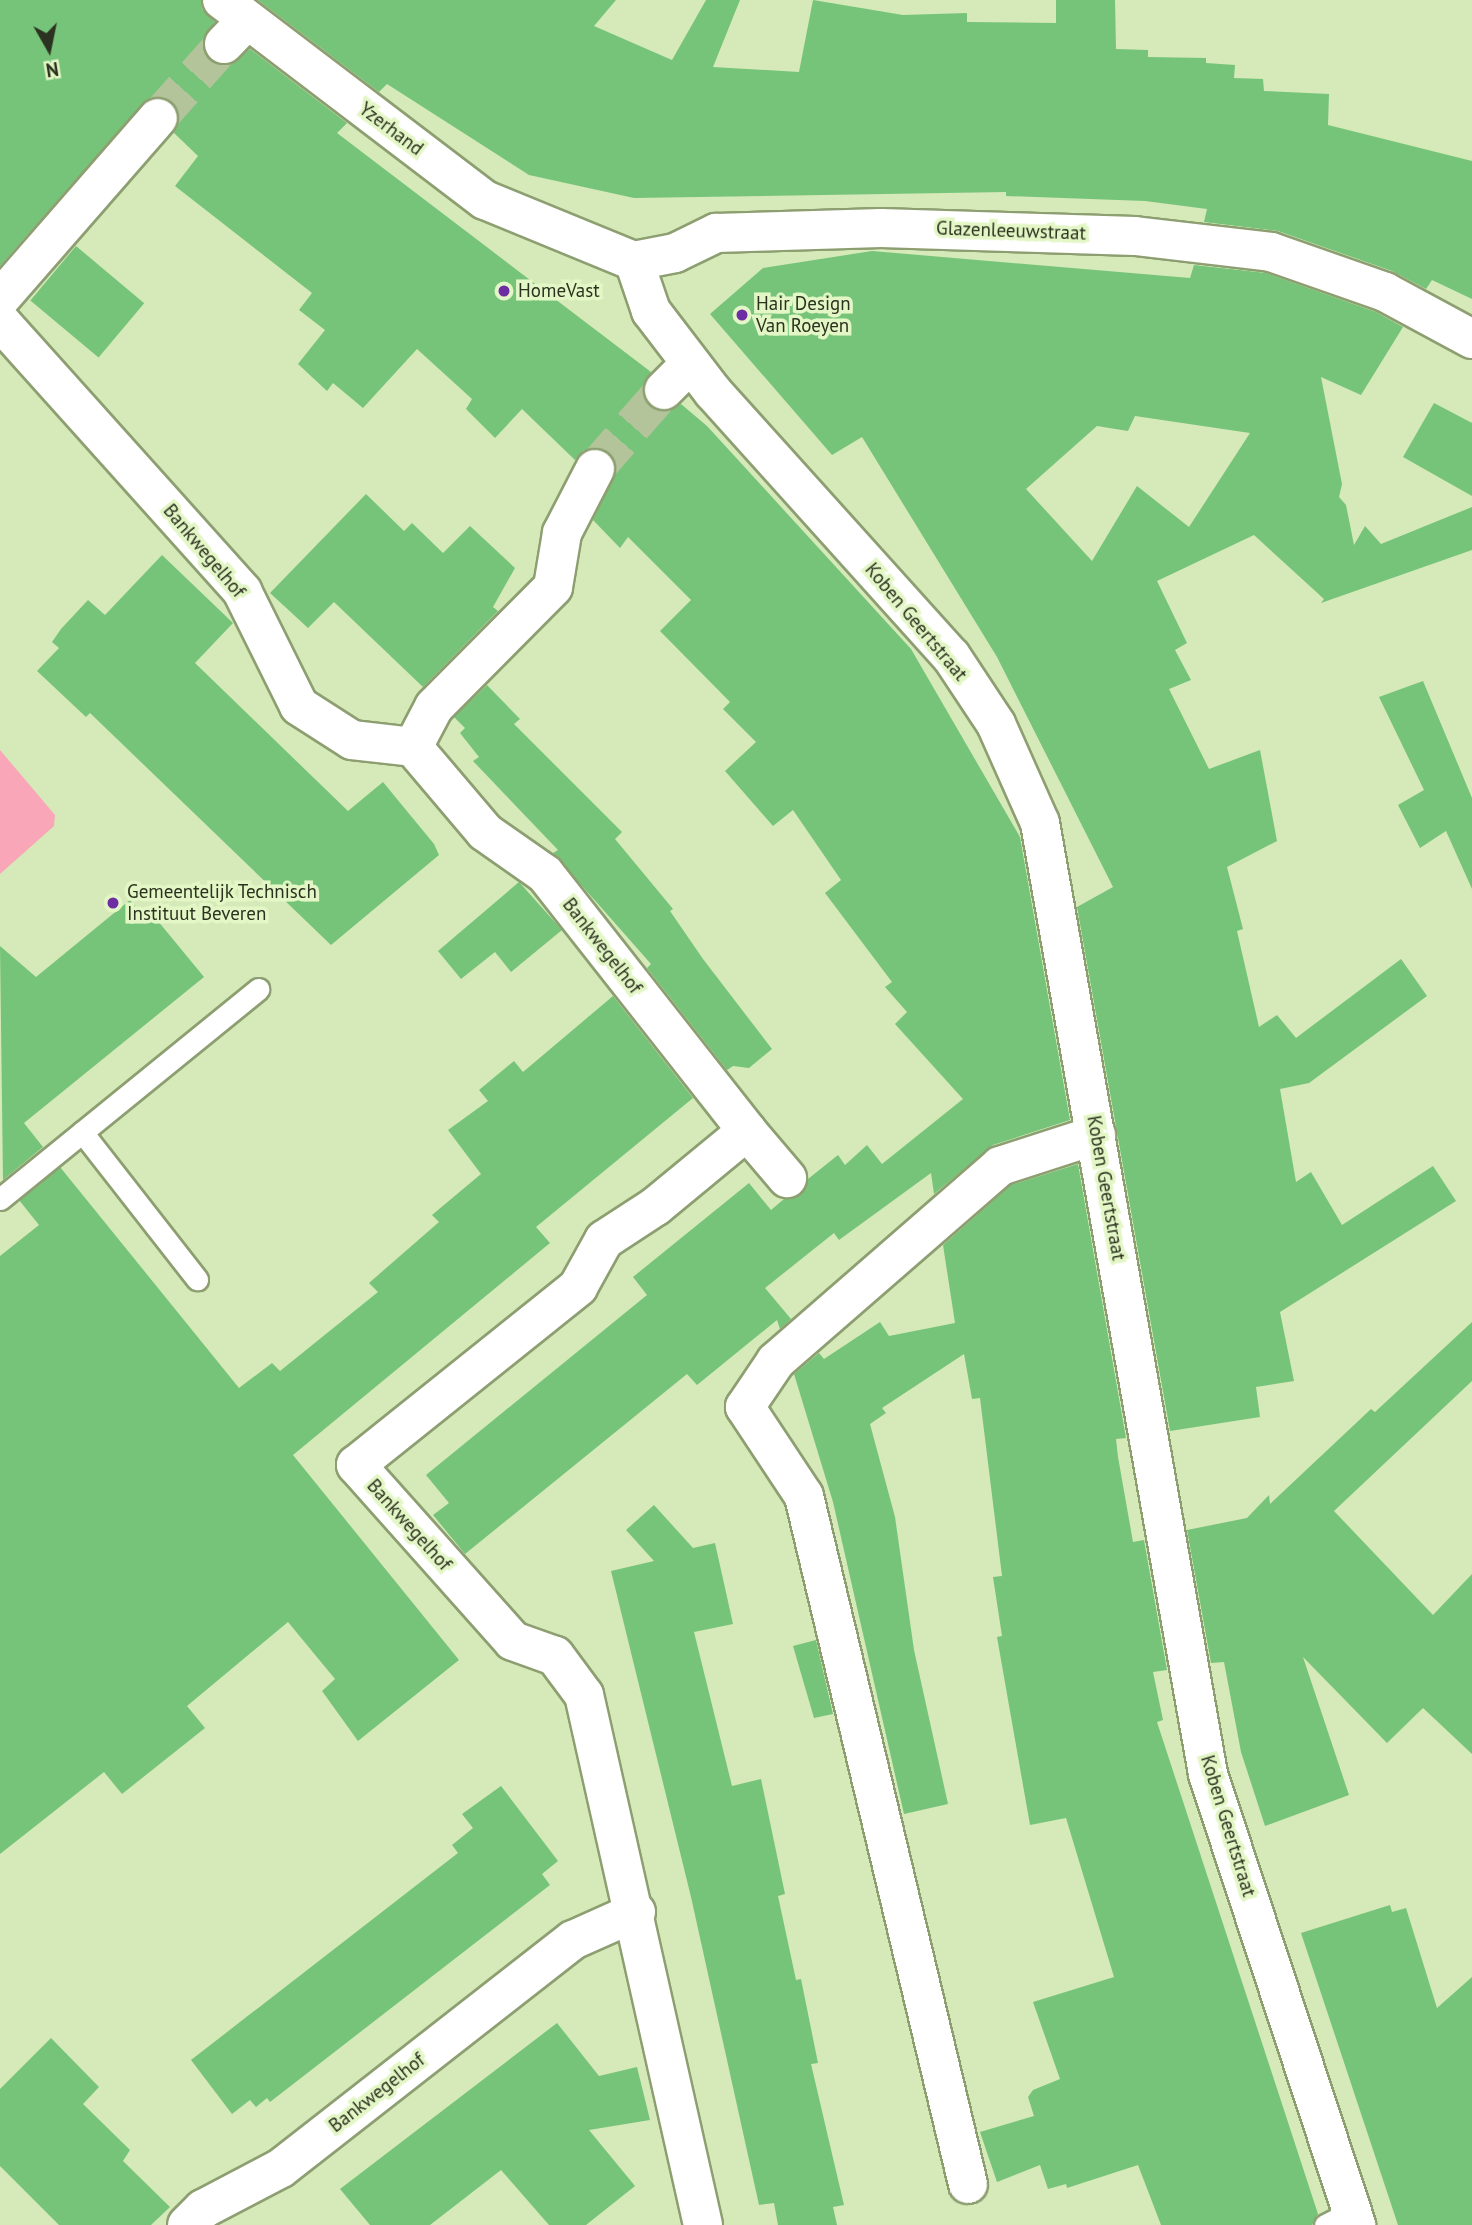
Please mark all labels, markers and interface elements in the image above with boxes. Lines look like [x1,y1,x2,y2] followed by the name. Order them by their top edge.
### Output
[14,14,84,84] north arrow
[44,57,60,83] text: N
[355,98,427,160] street label: Yzerhand
[936,217,1086,245] street label: Glazenleeuwstraat
[518,280,600,302] place label: HomeVast
[496,283,512,299] marker: HomeVast
[756,293,851,337] place label: Hair Design Van Roeyen
[734,307,750,323] marker: Hair Design Van Roeyen
[158,500,250,602] street label: Bankwegelhof
[860,559,972,685] street label: Koben Geertstraat
[127,881,318,925] place label: Gemeentelijk Technisch Instituut Beveren
[558,894,646,998] street label: Bankwegelhof
[105,895,121,911] marker: Gemeentelijk Technisch Instituut Beveren
[1082,1114,1130,1262] street label: Koben Geertstraat
[362,1475,456,1575] street label: Bankwegelhof
[1196,1753,1260,1899] street label: Koben Geertstraat
[325,2049,429,2137] street label: Bankwegelhof

